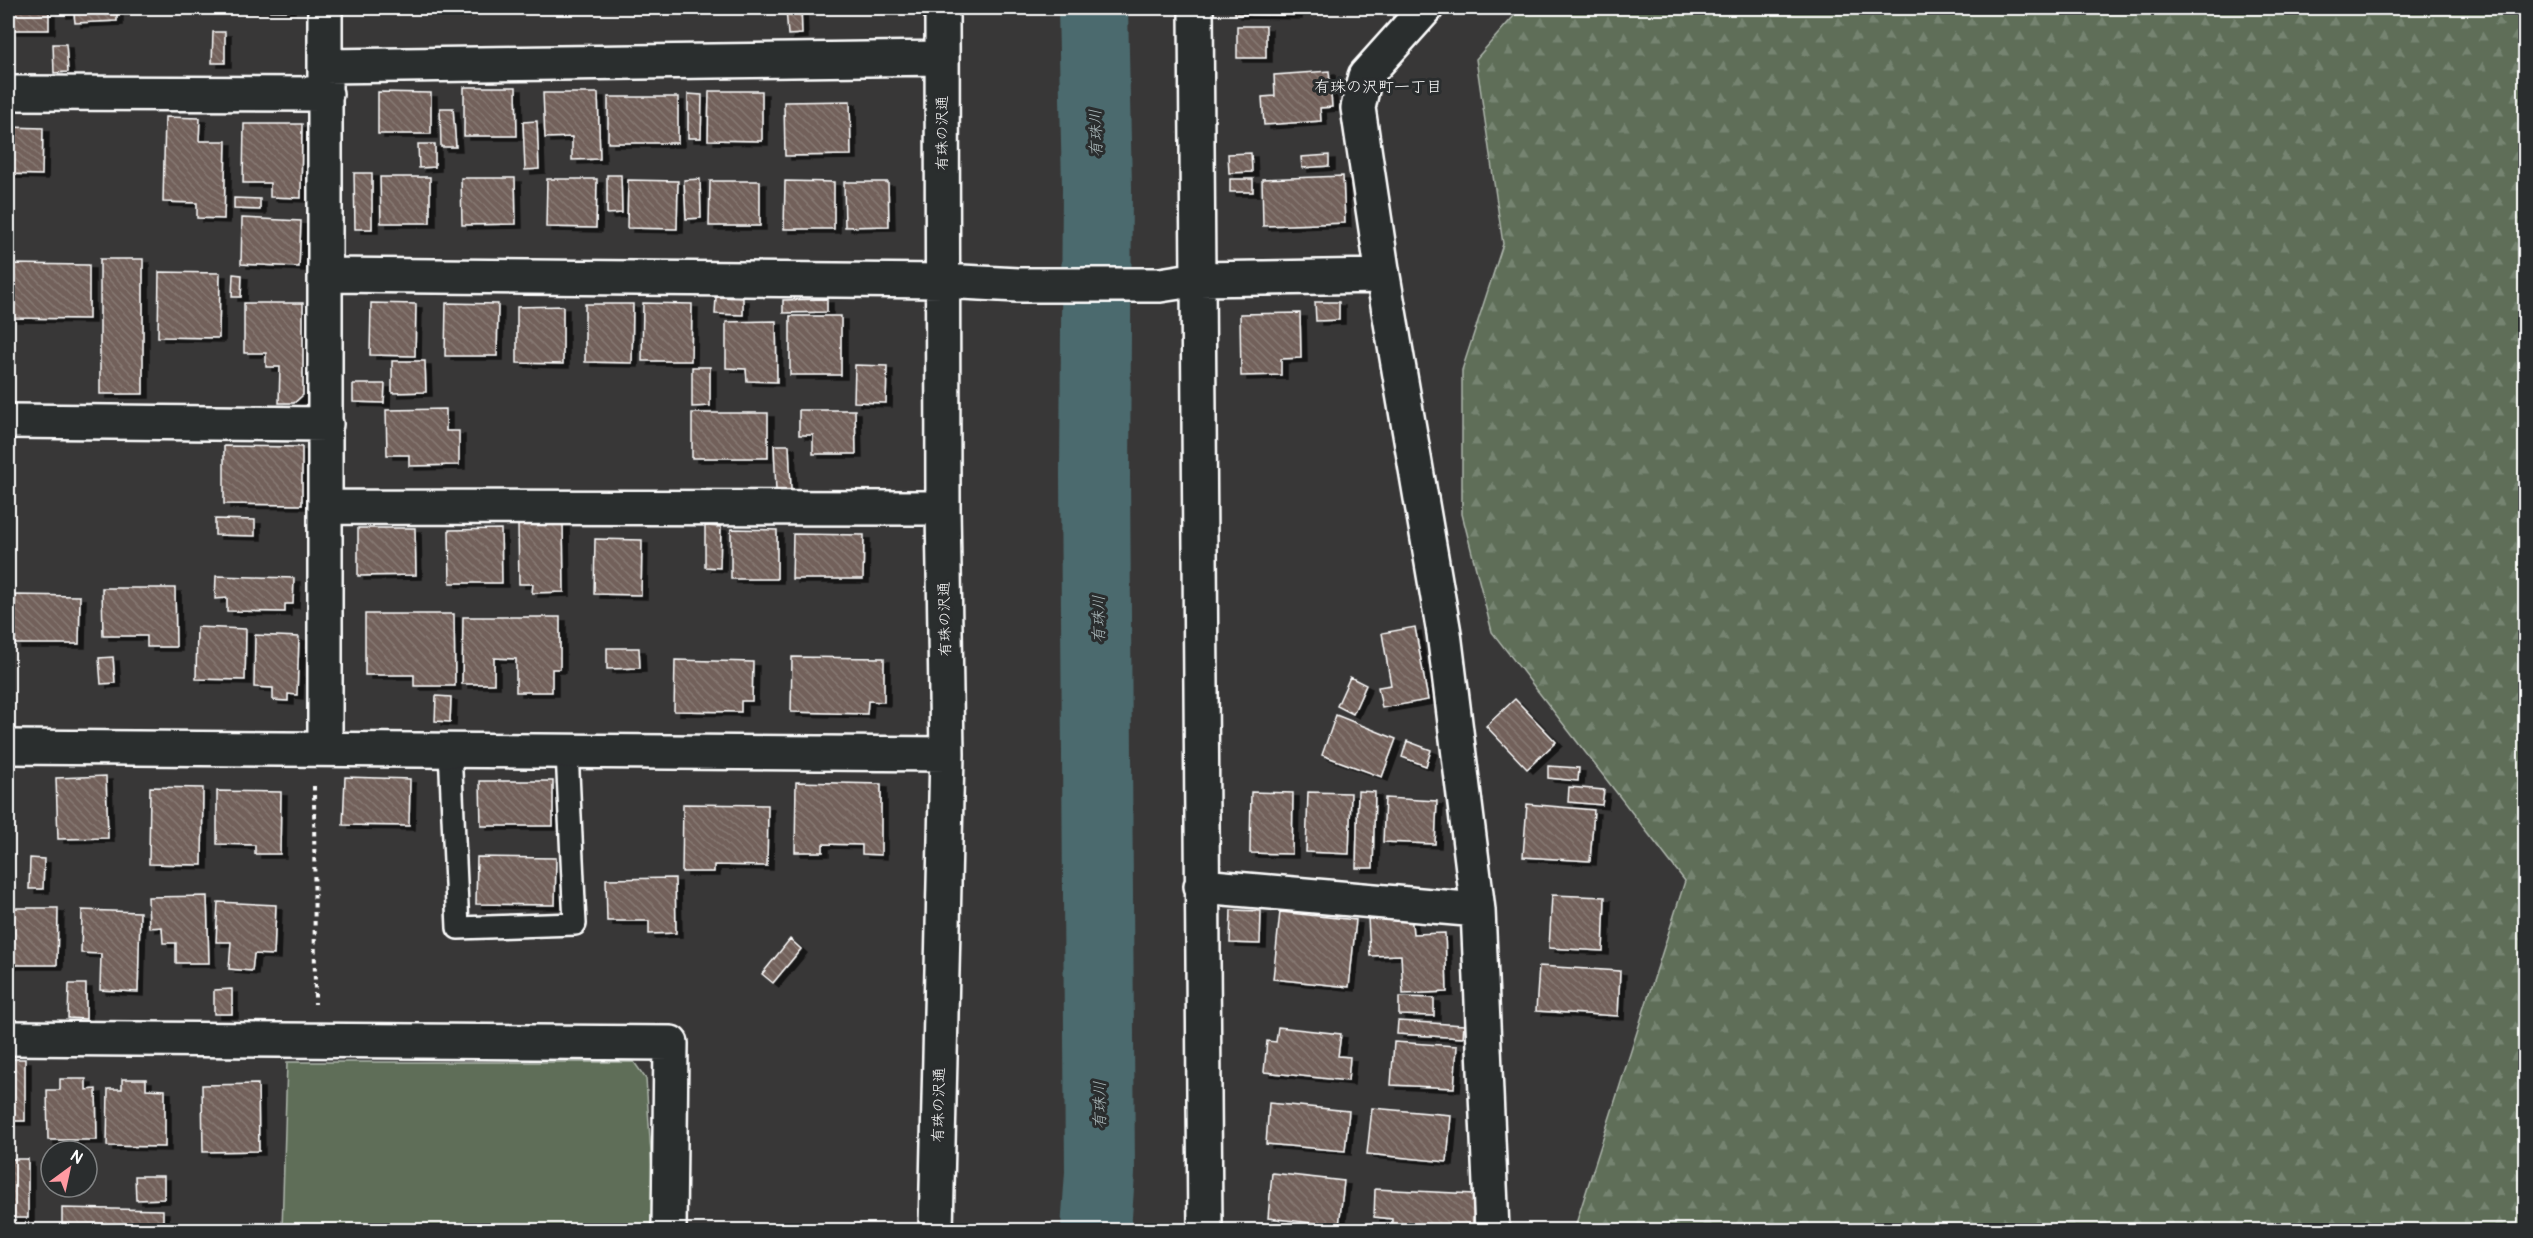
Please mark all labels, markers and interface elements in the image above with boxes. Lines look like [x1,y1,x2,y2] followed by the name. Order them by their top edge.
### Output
[1314,77,1442,97] district label: 有珠の沢町一丁目
[933,95,952,171] street label: 有珠の沢通
[1086,109,1106,157] water label: 有珠川
[935,581,955,657] street label: 有珠の沢通
[1089,595,1109,643] water label: 有珠川
[929,1067,949,1143] street label: 有珠の沢通
[1090,1081,1110,1129] water label: 有珠川
[39,1139,99,1199] north arrow
[67,1146,87,1169] text: N

